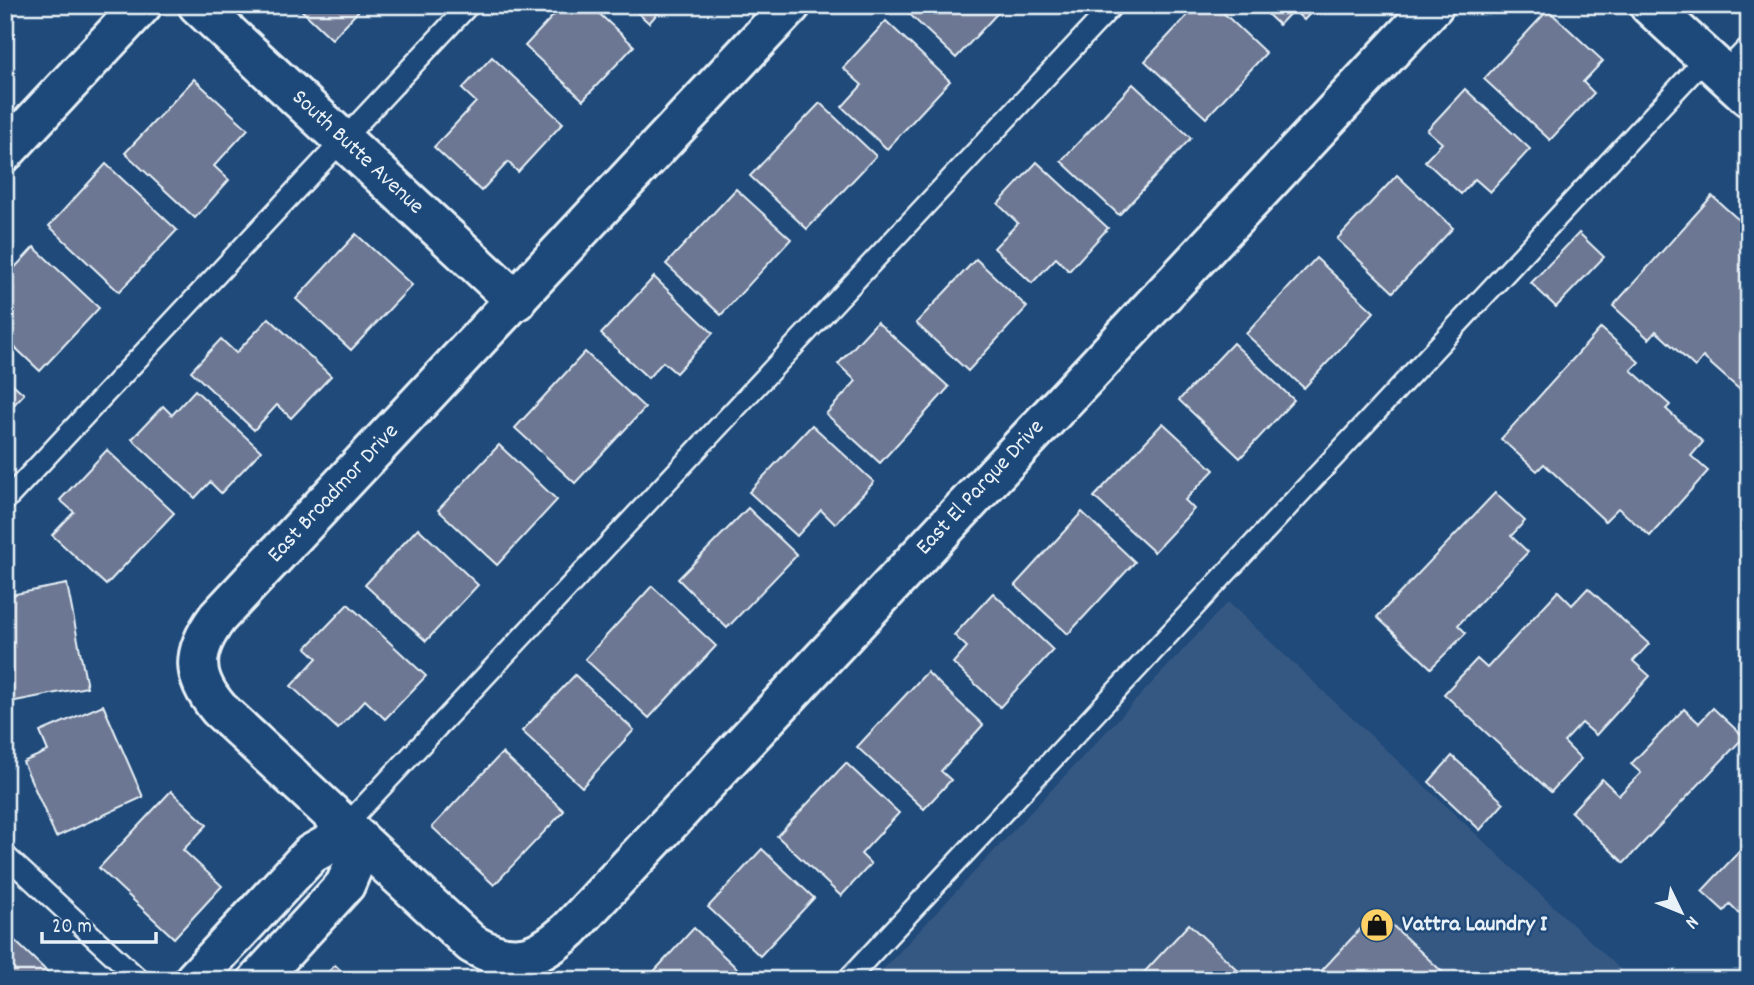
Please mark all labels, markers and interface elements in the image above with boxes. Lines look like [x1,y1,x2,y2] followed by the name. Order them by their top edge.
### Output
[283,83,431,223] street label: South Butte Avenue
[909,413,1053,563] street label: East El Parque Drive
[261,417,407,571] street label: East Broadmor Drive
[1646,876,1716,946] north arrow
[42,901,156,945] scale bar
[1358,906,1396,944] shop icon: Vattra Laundry I
[1402,909,1548,942] place label: Vattra Laundry I
[1678,909,1704,934] text: N
[52,913,92,943] text: 20 m

